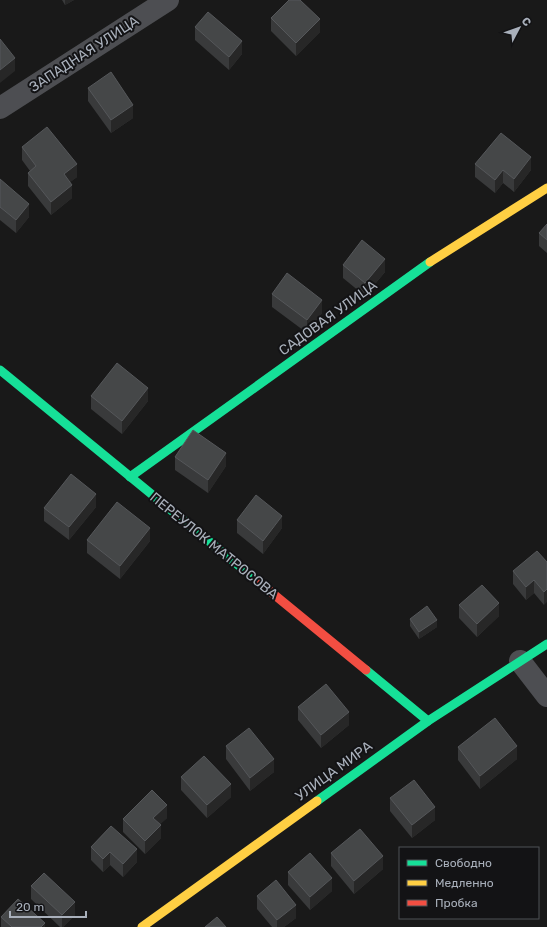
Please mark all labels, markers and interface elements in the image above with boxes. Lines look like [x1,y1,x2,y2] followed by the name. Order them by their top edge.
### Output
[499,8,539,48] north arrow
[26,12,142,96] street label: ЗАПАДНАЯ УЛИЦА
[519,15,534,29] text: С
[276,276,381,359] street label: САДОВАЯ УЛИЦА
[146,489,282,603] street label: ПЕРЕУЛОК МАТРОСОВА
[292,737,376,805] street label: УЛИЦА МИРА
[399,847,539,919] legend
[435,856,492,870] text: Свободно
[435,876,494,890] text: Медленно
[10,893,86,919] scale bar
[435,896,478,910] text: Пробка
[16,900,44,914] text: 20 m

